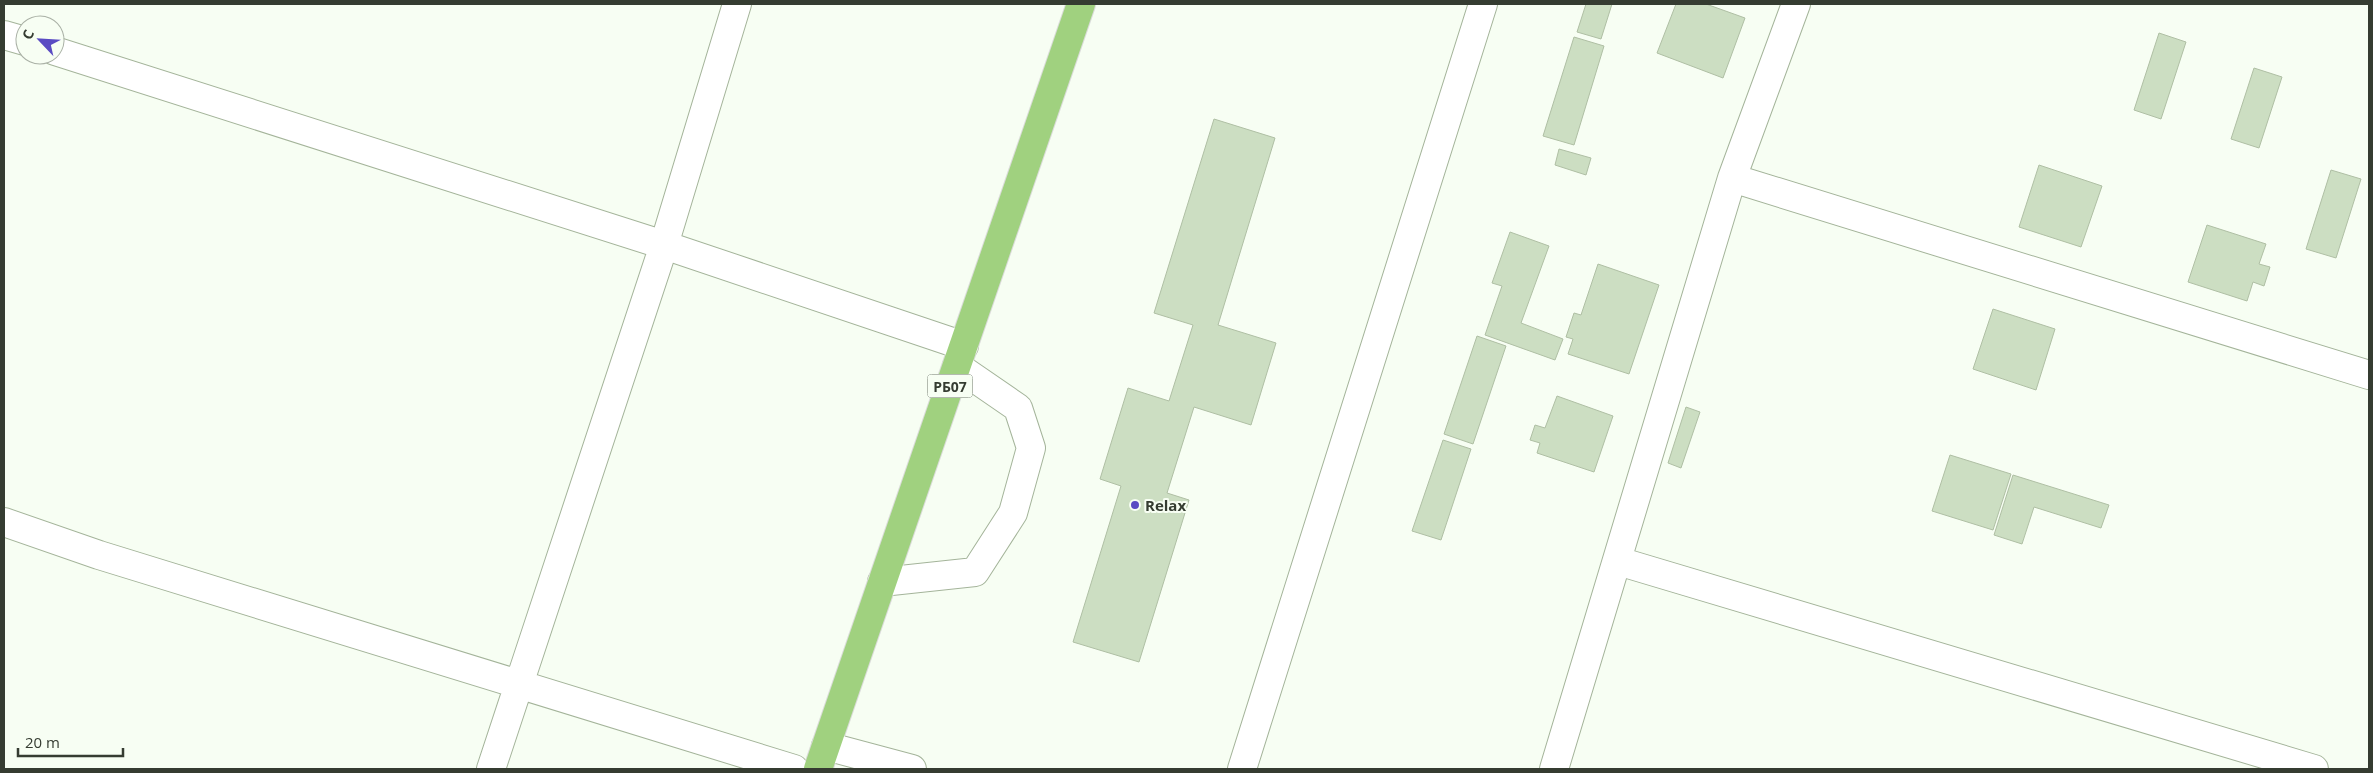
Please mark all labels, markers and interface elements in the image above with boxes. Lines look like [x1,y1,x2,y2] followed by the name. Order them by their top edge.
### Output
[15,15,65,65] north arrow
[17,26,38,42] text: С
[928,374,972,398] road number: РБ07
[1145,495,1186,515] place label: Relax
[1129,499,1141,511] marker: Relax
[18,726,122,758] scale bar
[25,732,60,752] text: 20 m

